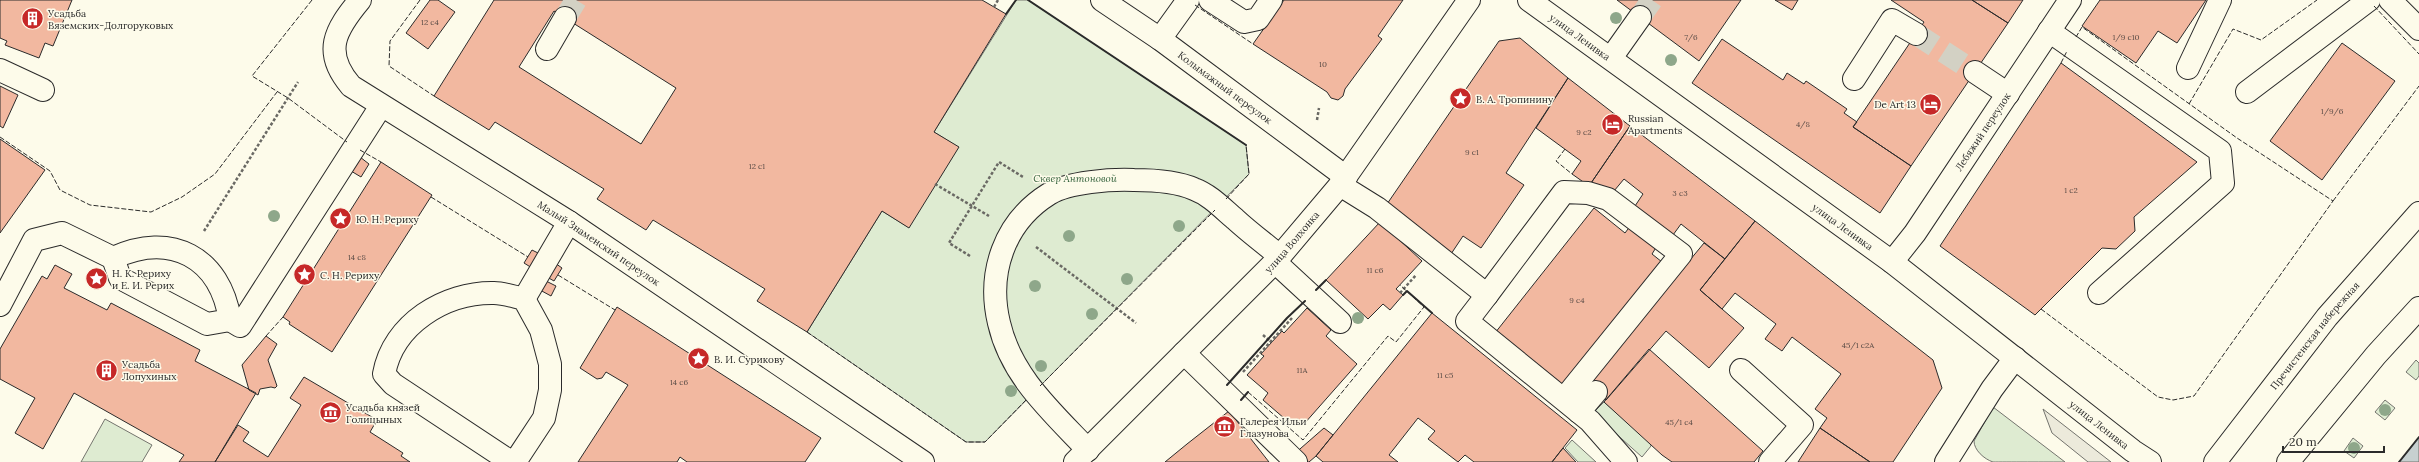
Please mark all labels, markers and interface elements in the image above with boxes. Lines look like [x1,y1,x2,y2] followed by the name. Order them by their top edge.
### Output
[19,6,45,32] building icon: Усадьба Вяземских-Долгоруковых
[47,7,174,32] place label: Усадьба Вяземских-Долгоруковых
[1547,11,1613,64] street label: улица Ленивка
[421,17,440,27] house number: 12 с4
[1684,32,1698,43] house number: 7/6
[2112,32,2140,43] house number: 1/9 с10
[1175,48,1275,127] street label: Колымажный переулок
[1319,59,1327,69] house number: 10
[1448,86,1474,112] place icon: В. А. Тропинину
[1952,90,2014,173] street label: Лебяжий переулок
[1918,91,1944,117] hotel icon: De Art 13
[1476,93,1554,106] place label: В. А. Тропинину
[1874,98,1916,111] place label: De Art 13
[2321,106,2344,117] house number: 1/9/6
[1599,111,1625,137] hotel icon: Russian Apartments
[1627,112,1683,137] place label: Russian Apartments
[1796,119,1811,130] house number: 4/8
[1576,127,1592,137] house number: 9 с2
[1465,147,1479,157] house number: 9 с1
[749,161,765,171] house number: 12 с1
[1033,172,1117,185] park label: Сквер Антоновой
[2064,185,2078,195] house number: 1 с2
[1672,188,1688,198] house number: 3 с3
[535,198,663,289] street label: Малый Знаменский переулок
[1810,201,1875,253] street label: улица Ленивка
[328,206,354,232] place icon: Ю. Н. Рериху
[1262,209,1322,276] street label: улица Волхонка
[356,213,420,226] place label: Ю. Н. Рериху
[348,252,367,262] house number: 14 с8
[291,262,317,288] place icon: С. Н. Рериху
[1367,265,1384,275] house number: 11 с6
[83,266,109,292] place icon: Н. К. Рериху и Е. И. Рерих
[112,267,175,292] place label: Н. К. Рериху и Е. И. Рерих
[320,269,380,282] place label: С. Н. Рериху
[2267,279,2362,392] street label: Пречистенская набережная
[1569,295,1585,305] house number: 9 с4
[1842,340,1875,351] house number: 45/1 с2А
[685,346,711,372] place icon: В. И. Сурикову
[714,353,785,366] place label: В. И. Сурикову
[93,357,119,383] building icon: Усадьба Лопухиных
[121,358,177,383] place label: Усадьба Лопухиных
[1297,365,1308,375] house number: 11А
[1437,370,1453,380] house number: 11 с5
[670,377,688,387] house number: 14 с6
[2067,398,2131,452] street label: улица Ленивка
[318,400,344,426] museum icon: Усадьба князей Голицыных
[345,401,420,426] place label: Усадьба князей Голицыных
[1212,414,1238,440] museum icon: Галерея Ильи Глазунова
[1240,415,1307,440] place label: Галерея Ильи Глазунова
[1665,417,1693,428] house number: 45/1 с4
[2283,428,2384,454] scale bar
[2289,434,2317,449] text: 20 m

